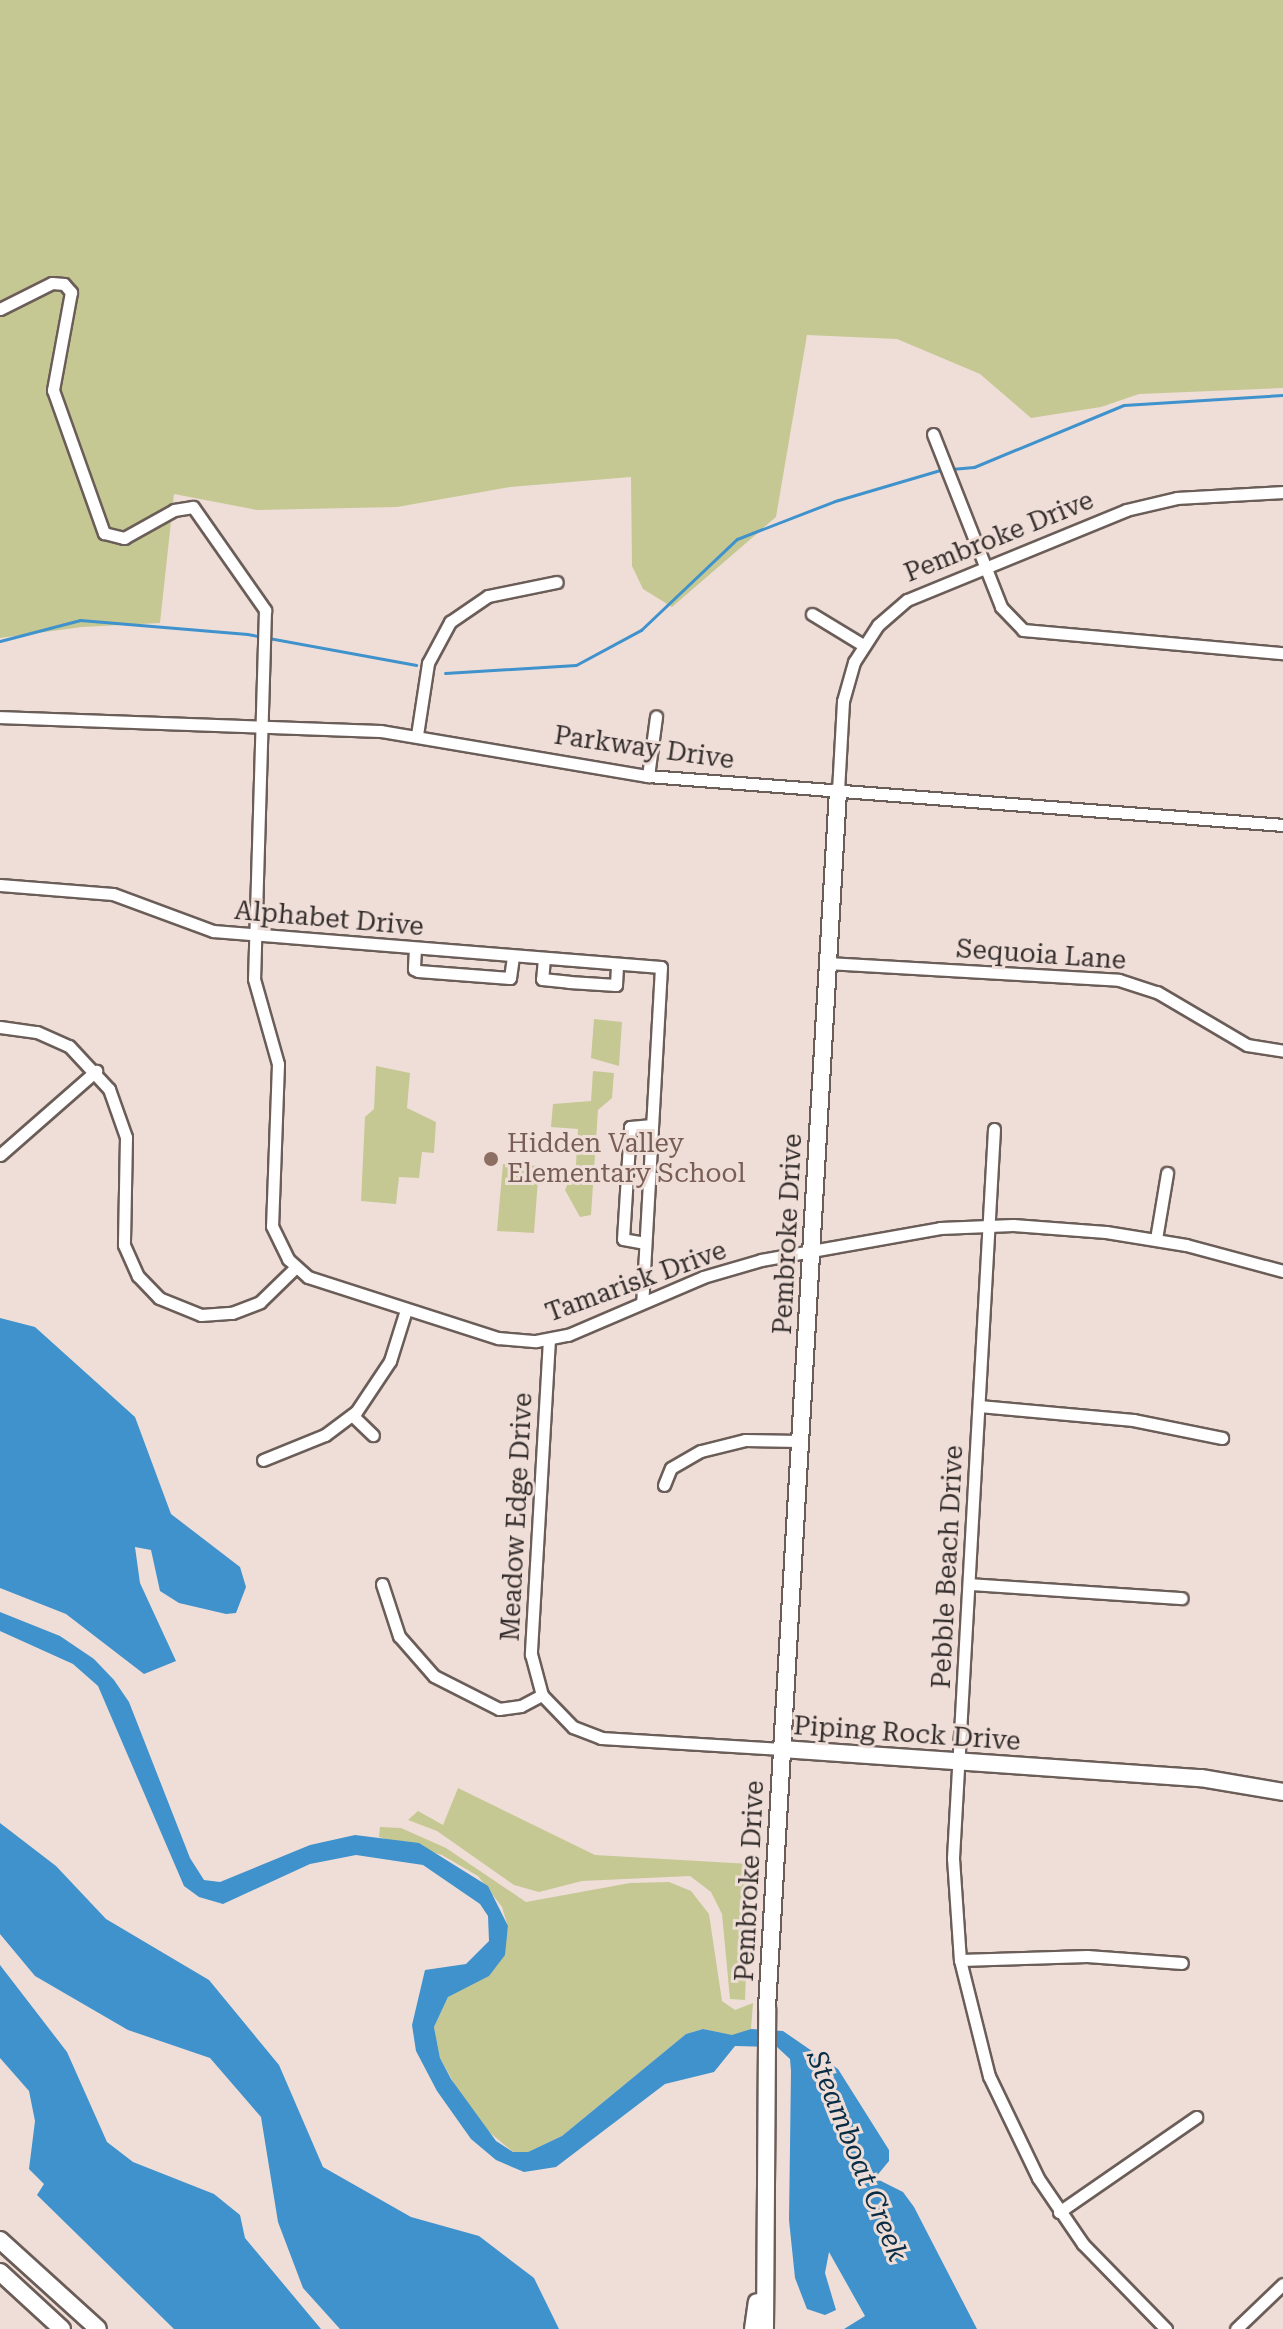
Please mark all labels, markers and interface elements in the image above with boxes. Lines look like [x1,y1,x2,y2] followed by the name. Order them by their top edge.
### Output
[900,485,1098,589] street label: Pembroke Drive
[552,720,736,776] street label: Parkway Drive
[233,895,425,943] street label: Alphabet Drive
[955,934,1127,976] street label: Sequoia Lane
[507,1128,745,1190] place label: Hidden Valley Elementary School
[767,1133,809,1335] street label: Pembroke Drive
[482,1150,500,1168] marker: Hidden Valley Elementary School
[541,1235,731,1329] street label: Tamarisk Drive
[495,1392,539,1642] street label: Meadow Edge Drive
[926,1444,970,1690] street label: Pebble Beach Drive
[792,1710,1022,1758] street label: Piping Rock Drive
[729,1780,771,1982] street label: Pembroke Drive
[799,2046,915,2266] water label: Steamboat Creek

